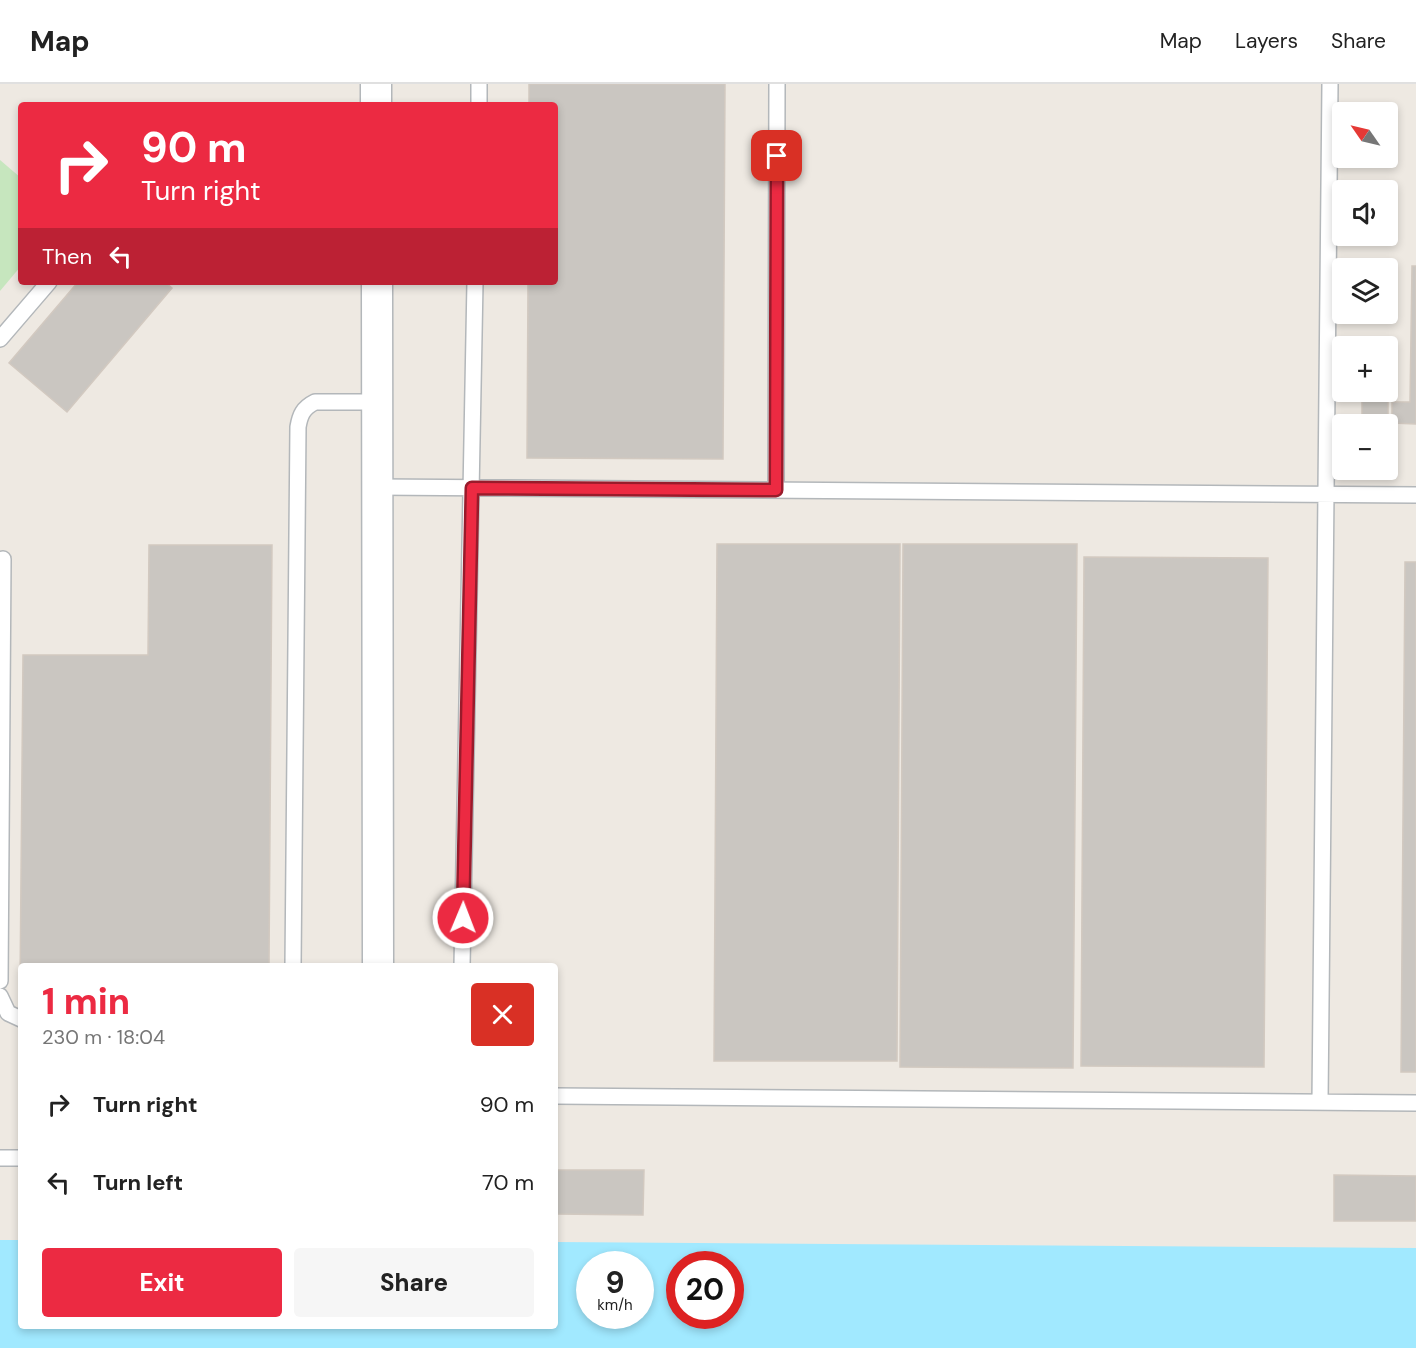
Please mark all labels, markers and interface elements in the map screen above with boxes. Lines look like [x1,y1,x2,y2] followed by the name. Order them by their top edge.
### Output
[30,23,90,60] text: Map
[1160,27,1202,55] text: Map
[1235,27,1298,55] text: Layers
[1331,27,1386,55] text: Share
[1332,102,1398,168] north arrow
[1332,102,1398,480] map controls
[141,120,247,175] text: 90 m
[42,126,120,204] icon: right
[751,130,802,181] pin
[760,139,793,172] icon: arrive
[141,173,261,208] text: Turn right
[1332,180,1398,246] button: sound
[104,240,137,273] icon: left
[42,242,92,271] text: Then
[1332,258,1398,324] button: layers
[1332,336,1398,402] button: +
[1332,414,1398,480] button: −
[431,886,495,950] position arrow
[42,978,130,1025] text: 1 min
[471,983,534,1046] button: close
[42,1024,165,1050] text: 230 m · 18:04
[42,1088,75,1121] icon: right
[93,1090,198,1119] text: Turn right
[480,1090,534,1119] text: 90 m
[42,1166,75,1199] icon: left
[93,1168,183,1197] text: Turn left
[482,1168,534,1197] text: 70 m
[42,1248,282,1317] button: Exit
[294,1248,534,1317] button: Share
[666,1251,744,1329] speed limit sign: 20
[605,1263,625,1302] text: 9
[597,1295,633,1315] text: km/h

